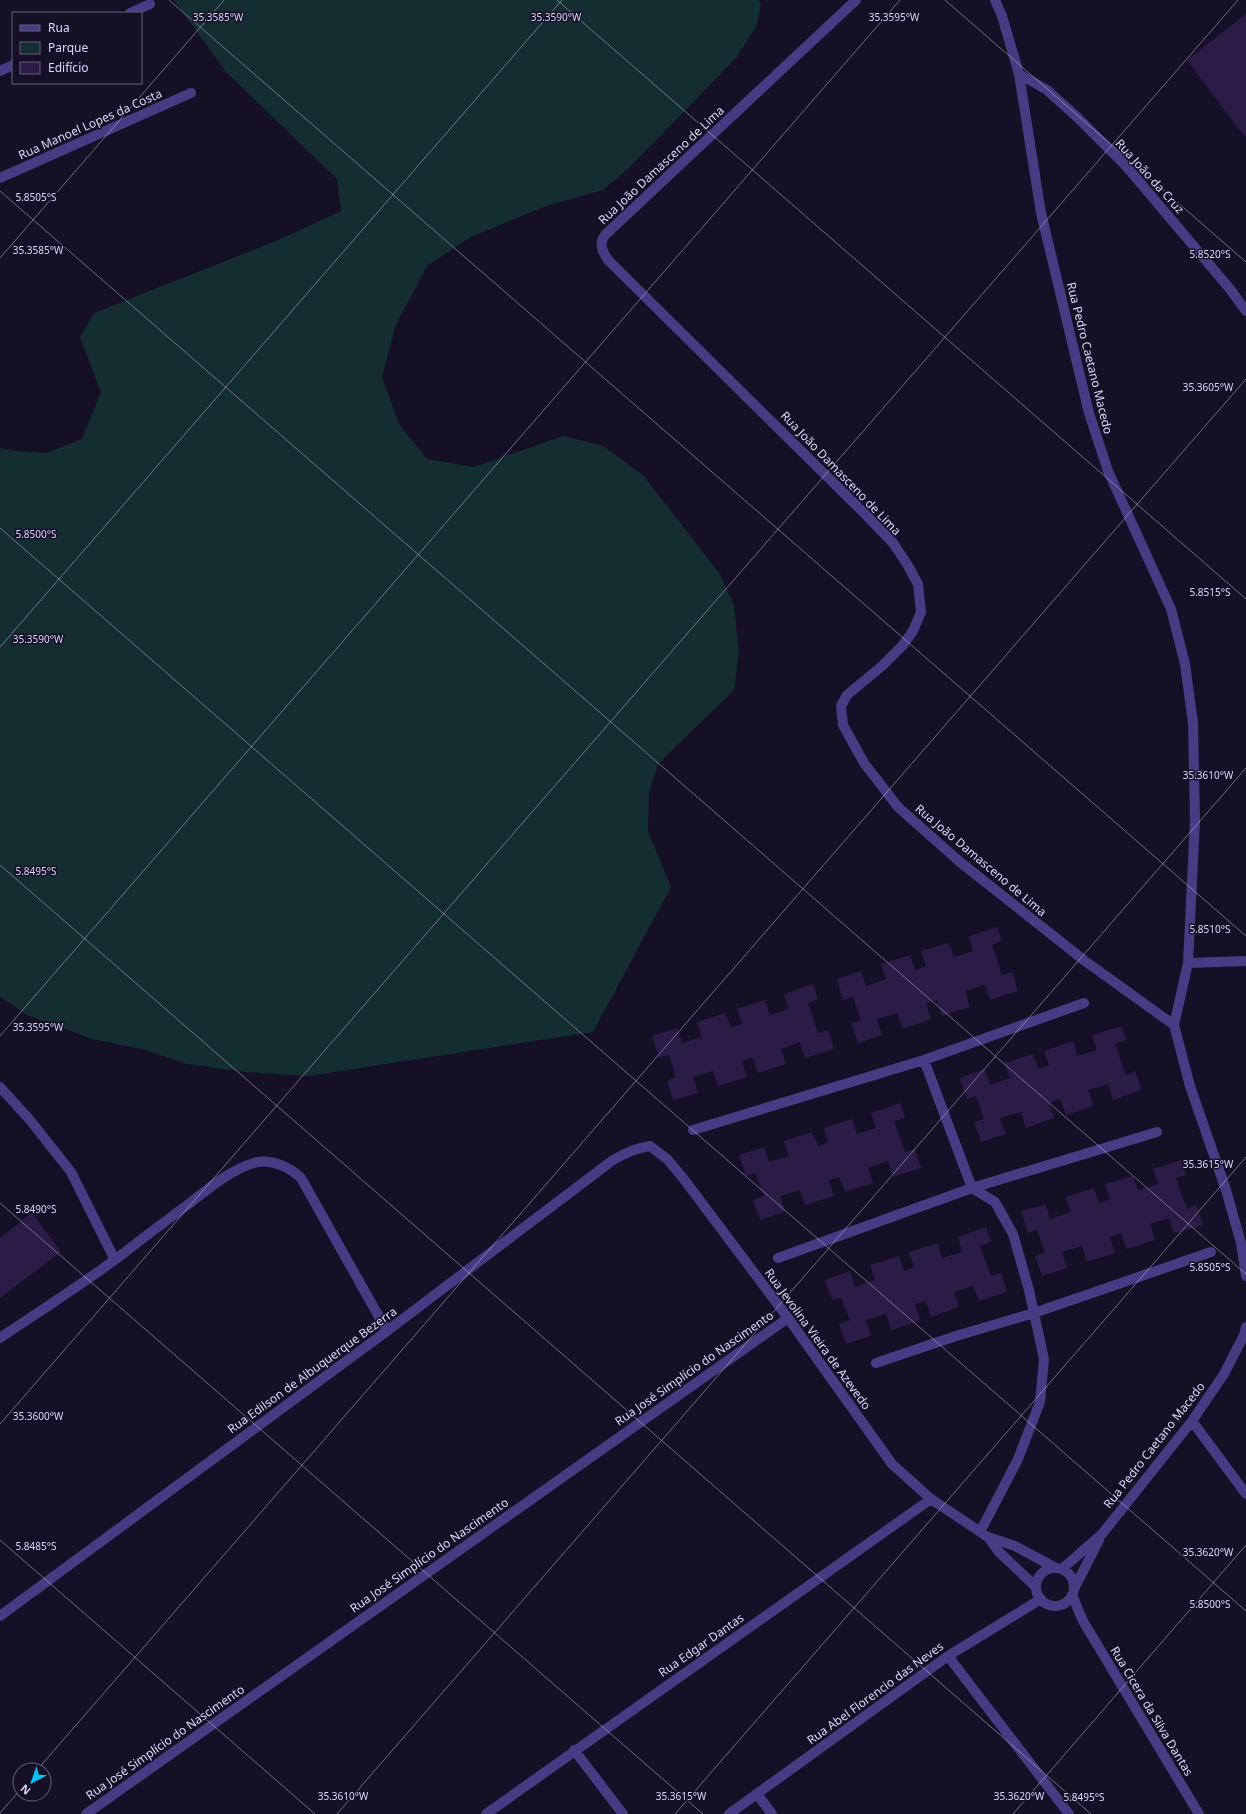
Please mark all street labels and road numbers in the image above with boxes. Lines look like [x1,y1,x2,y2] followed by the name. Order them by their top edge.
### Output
[16,85,164,163] street label: Rua Manoel Lopes da Costa
[594,102,728,228] street label: Rua João Damasceno de Lima
[1112,135,1188,217] street label: Rua João da Cruz
[1063,280,1117,436] street label: Rua Pedro Caetano Macedo
[777,407,905,539] street label: Rua João Damasceno de Lima
[912,800,1050,920] street label: Rua João Damasceno de Lima
[761,1265,875,1413] street label: Rua Jevolina Vieira de Azevedo
[224,1303,400,1437] street label: Rua Edilson de Albuquerque Bezerra
[611,1307,777,1429] street label: Rua José Simplício do Nascimento
[1099,1378,1209,1512] street label: Rua Pedro Caetano Macedo
[346,1494,512,1616] street label: Rua José Simplício do Nascimento
[655,1609,747,1681] street label: Rua Edgar Dantas
[803,1638,947,1748] street label: Rua Abel Florencio das Neves
[1107,1643,1198,1779] street label: Rua Cicera da Silva Dantas
[82,1681,248,1803] street label: Rua José Simplício do Nascimento

